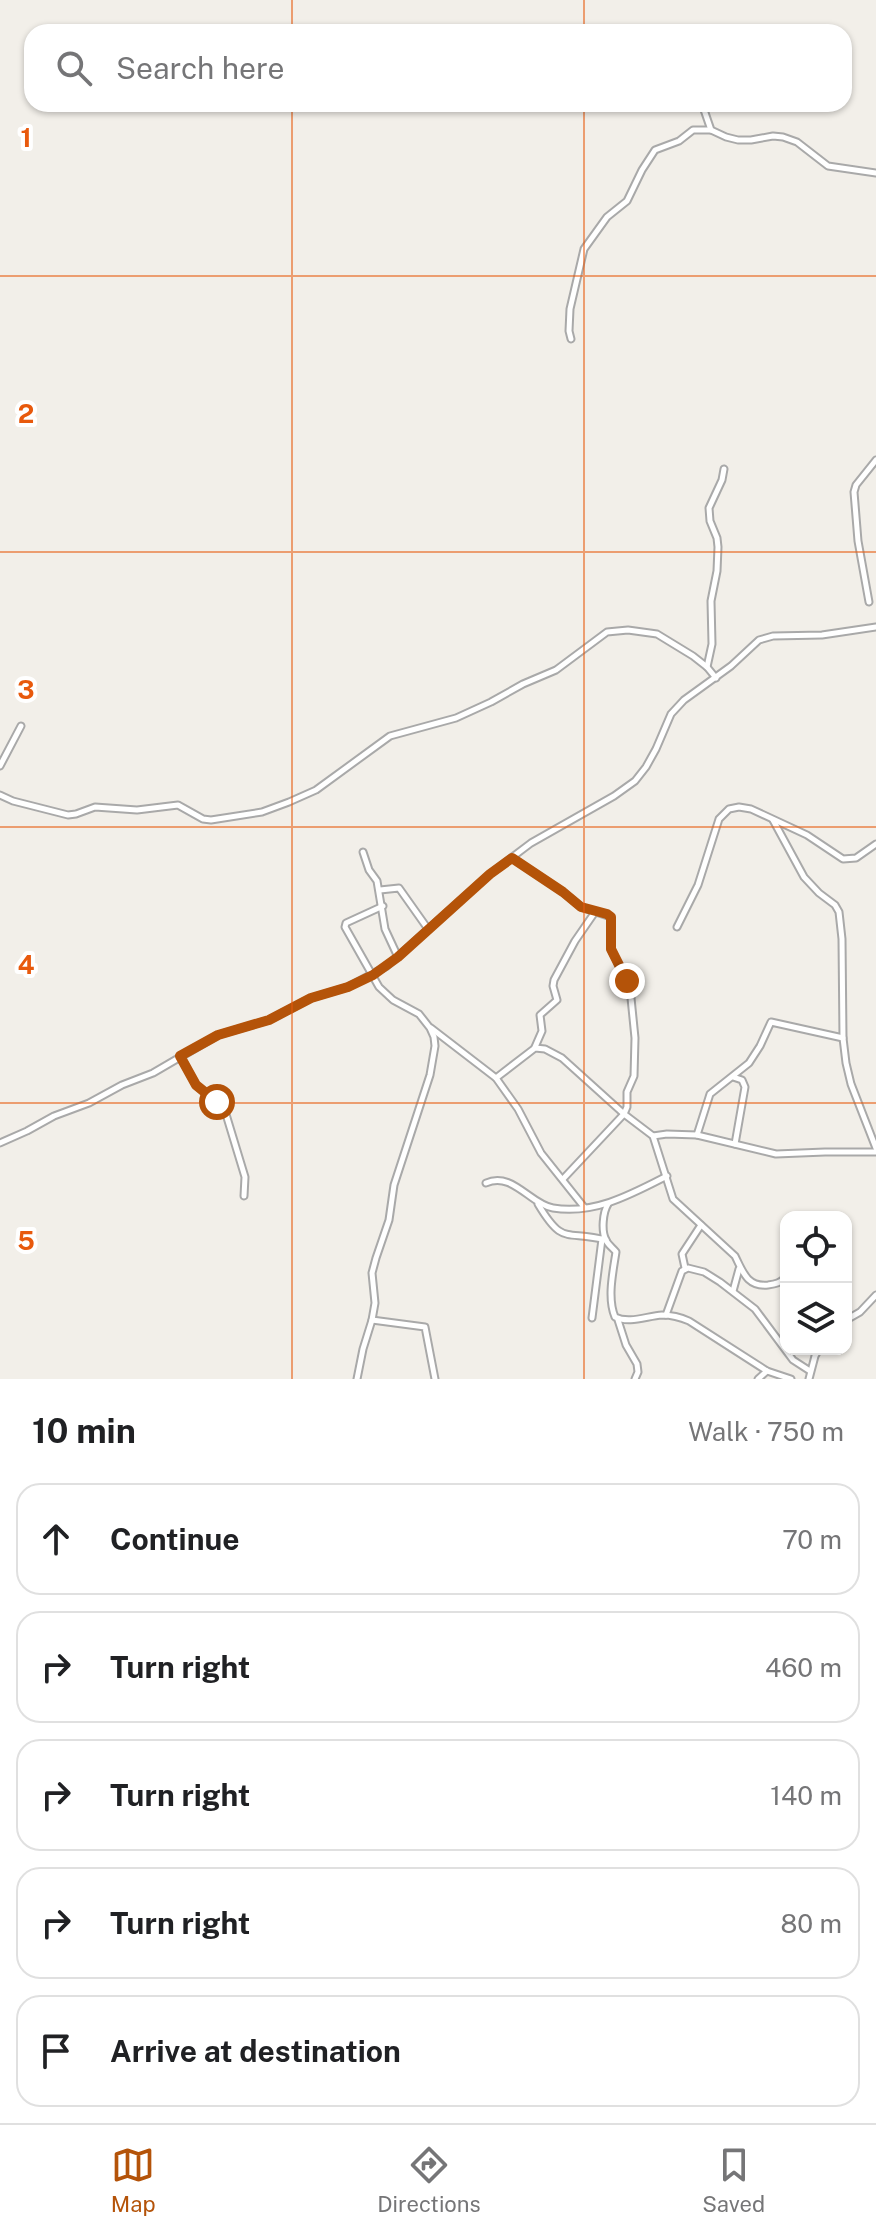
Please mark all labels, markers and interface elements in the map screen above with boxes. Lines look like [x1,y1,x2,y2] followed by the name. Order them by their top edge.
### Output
[24,24,852,112] search box
[52,46,96,90] icon: search
[116,50,284,86] text: Search here
[20,122,32,153] text: 1
[18,398,34,429] text: 2
[17,674,35,705] text: 3
[17,949,35,980] text: 4
[609,963,645,999] route end
[199,1084,235,1120] route start
[780,1211,852,1355] map controls
[780,1211,852,1283] button: locate
[17,1225,35,1256] text: 5
[780,1283,852,1355] button: layers
[32,1411,136,1451] text: 10 min
[688,1416,844,1447] text: Walk · 750 m
[34,1517,78,1561] icon: ahead
[110,1521,240,1557] text: Continue
[782,1524,842,1555] text: 70 m
[34,1645,78,1689] icon: right
[110,1649,250,1685] text: Turn right
[765,1652,842,1683] text: 460 m
[34,1773,78,1817] icon: right
[110,1777,250,1813] text: Turn right
[770,1780,842,1811] text: 140 m
[34,1901,78,1945] icon: right
[110,1905,250,1941] text: Turn right
[781,1908,842,1939] text: 80 m
[34,2029,78,2073] icon: arrive
[110,2033,401,2069] text: Arrive at destination
[111,2143,156,2217] tab: Map
[377,2143,481,2217] tab: Directions
[702,2143,765,2217] tab: Saved

